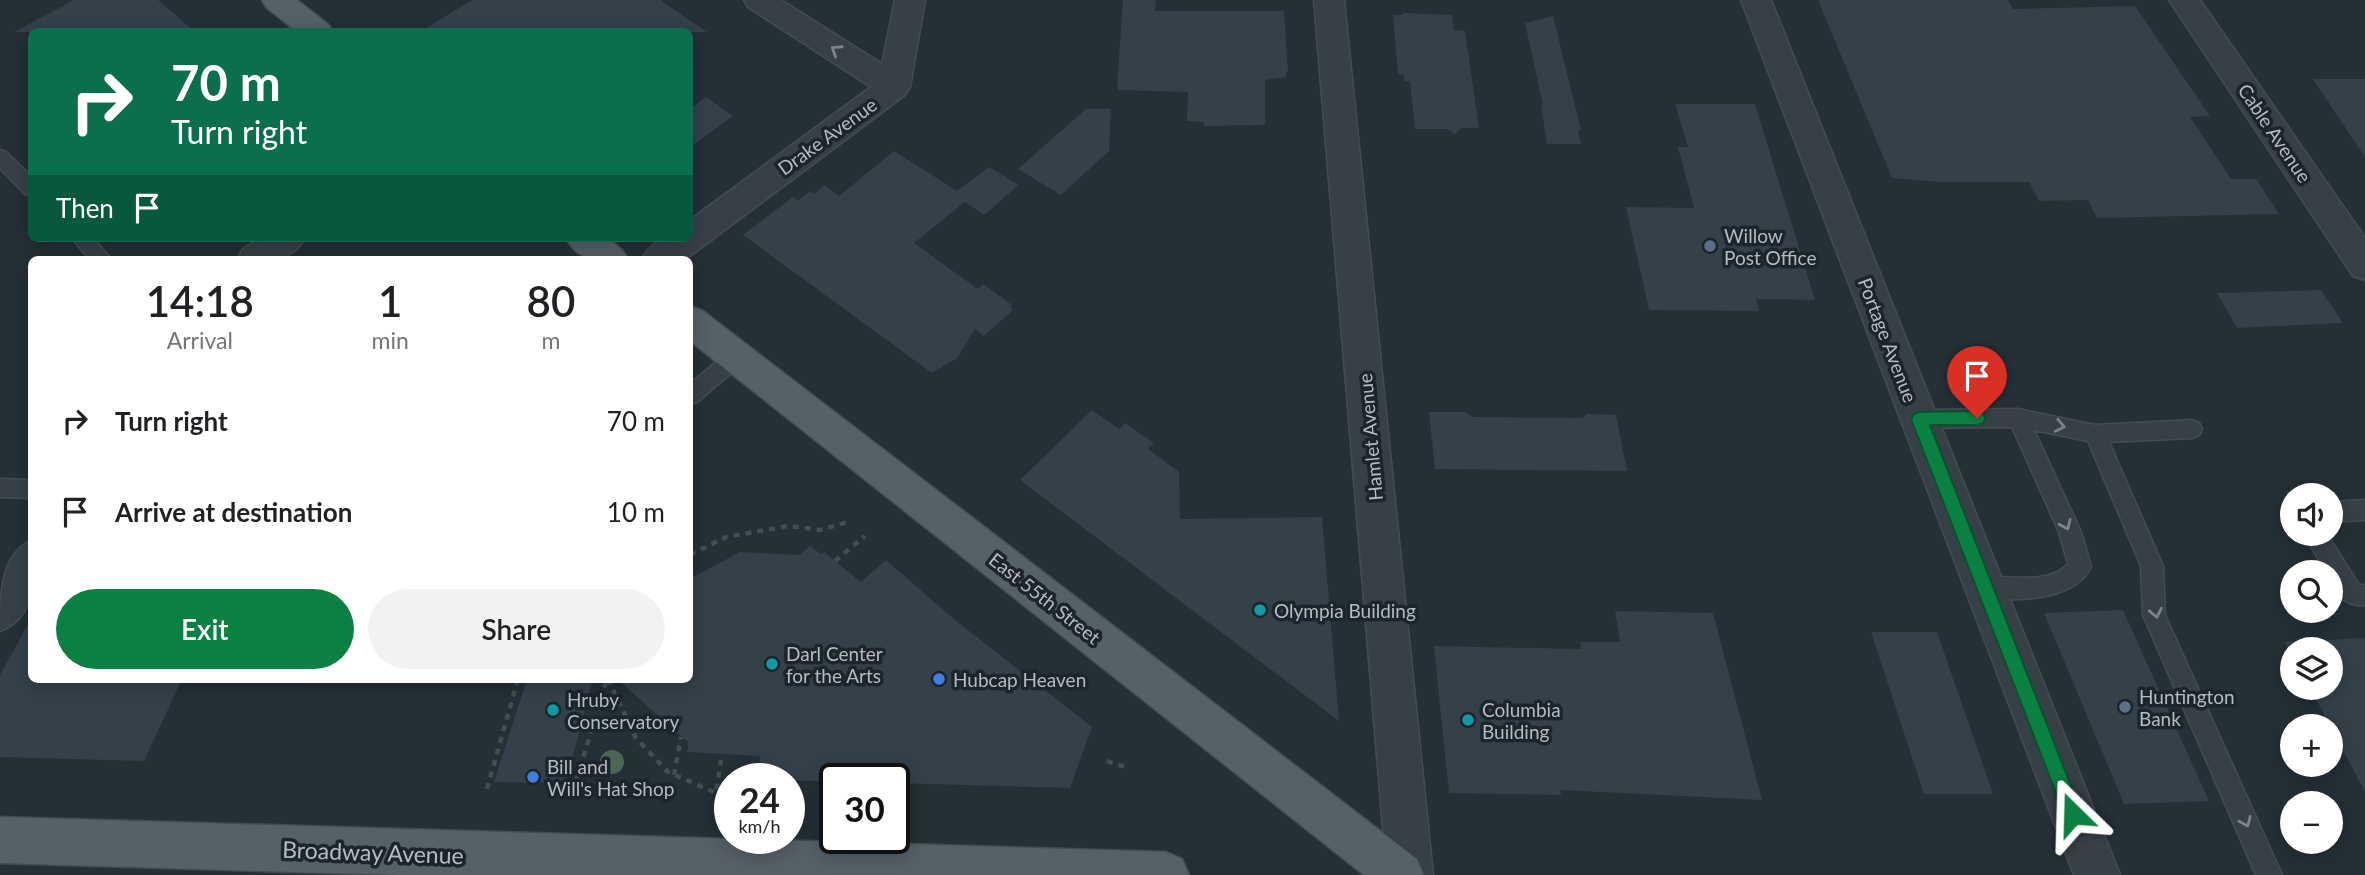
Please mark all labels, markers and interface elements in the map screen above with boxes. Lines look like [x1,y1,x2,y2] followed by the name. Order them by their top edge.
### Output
[831,45,844,58] one-way arrow
[171,53,281,111] text: 70 m
[56,56,147,147] icon: right
[2233,79,2317,187] street label: Cable Avenue
[773,92,881,180] street label: Drake Avenue
[171,112,307,151] text: Turn right
[128,189,166,227] icon: arrive
[56,192,114,224] text: Then
[1724,224,1817,269] place label: Willow Post Office
[1702,238,1718,254] marker: Willow Post Office
[1854,274,1922,406] street label: Portage Avenue
[146,276,254,326] text: 14:18
[378,276,402,326] text: 1
[527,276,575,326] text: 80
[167,326,233,354] text: Arrival
[372,326,409,354] text: min
[541,326,560,354] text: m
[1947,346,2007,418] pin
[1958,357,1996,395] icon: arrive
[1353,372,1387,502] street label: Hamlet Avenue
[56,402,94,440] icon: right
[115,405,228,437] text: Turn right
[607,405,665,437] text: 70 m
[2054,418,2066,433] one-way arrow
[2280,483,2343,854] map controls
[2280,483,2343,546] button: sound
[56,493,94,531] icon: arrive
[115,496,352,528] text: Arrive at destination
[607,496,665,528] text: 10 m
[2058,518,2072,530] one-way arrow
[985,548,1105,649] street label: East 55th Street
[2280,560,2343,623] button: search
[56,589,354,669] button: Exit
[368,589,665,669] button: Share
[1274,599,1416,622] place label: Olympia Building
[1252,602,1268,618] marker: Olympia Building
[2147,607,2162,619] one-way arrow
[2280,637,2343,700] button: layers
[786,642,883,687] place label: Darl Center for the Arts
[764,656,780,672] marker: Darl Center for the Arts
[953,668,1086,691] place label: Hubcap Heaven
[931,671,947,687] marker: Hubcap Heaven
[2139,685,2235,730] place label: Huntington Bank
[567,688,679,733] place label: Hruby Conservatory
[1482,698,1561,743] place label: Columbia Building
[2117,699,2133,715] marker: Huntington Bank
[545,702,561,718] marker: Hruby Conservatory
[1460,712,1476,728] marker: Columbia Building
[2280,714,2343,777] button: +
[547,755,674,800] place label: Bill and Will's Hat Shop
[819,763,910,854] speed limit sign: 30
[525,769,541,785] marker: Bill and Will's Hat Shop
[2036,777,2110,851] position arrow
[739,778,780,820] text: 24
[2280,791,2343,854] button: −
[738,815,781,837] text: km/h
[2238,815,2252,827] one-way arrow
[282,835,464,869] street label: Broadway Avenue

